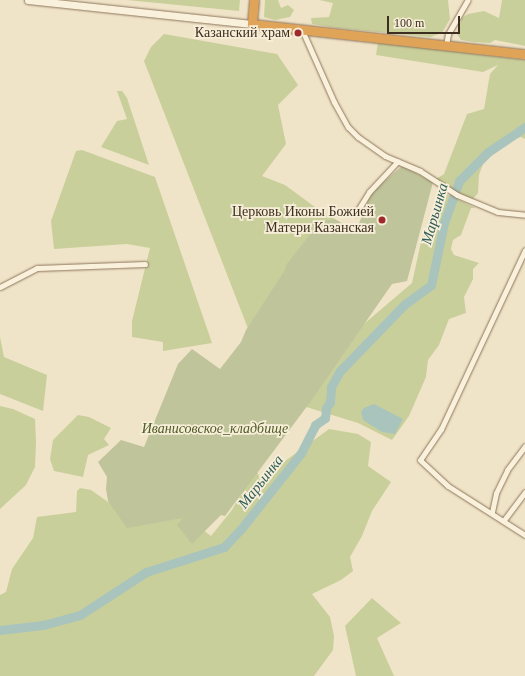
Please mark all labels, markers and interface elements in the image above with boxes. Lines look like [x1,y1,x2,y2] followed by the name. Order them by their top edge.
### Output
[389,8,462,34] scale bar
[394,16,424,30] text: 100 m
[195,25,290,41] place label: Казанский храм
[293,28,303,38] marker: Казанский храм
[418,181,452,247] water label: Марьинка
[232,204,374,236] place label: Церковь Иконы Божией Матери Казанская
[377,215,387,225] marker: Церковь Иконы Божией Матери Казанская
[142,421,288,437] park label: Иванисовское_кладбище
[234,452,288,512] water label: Марьинка

